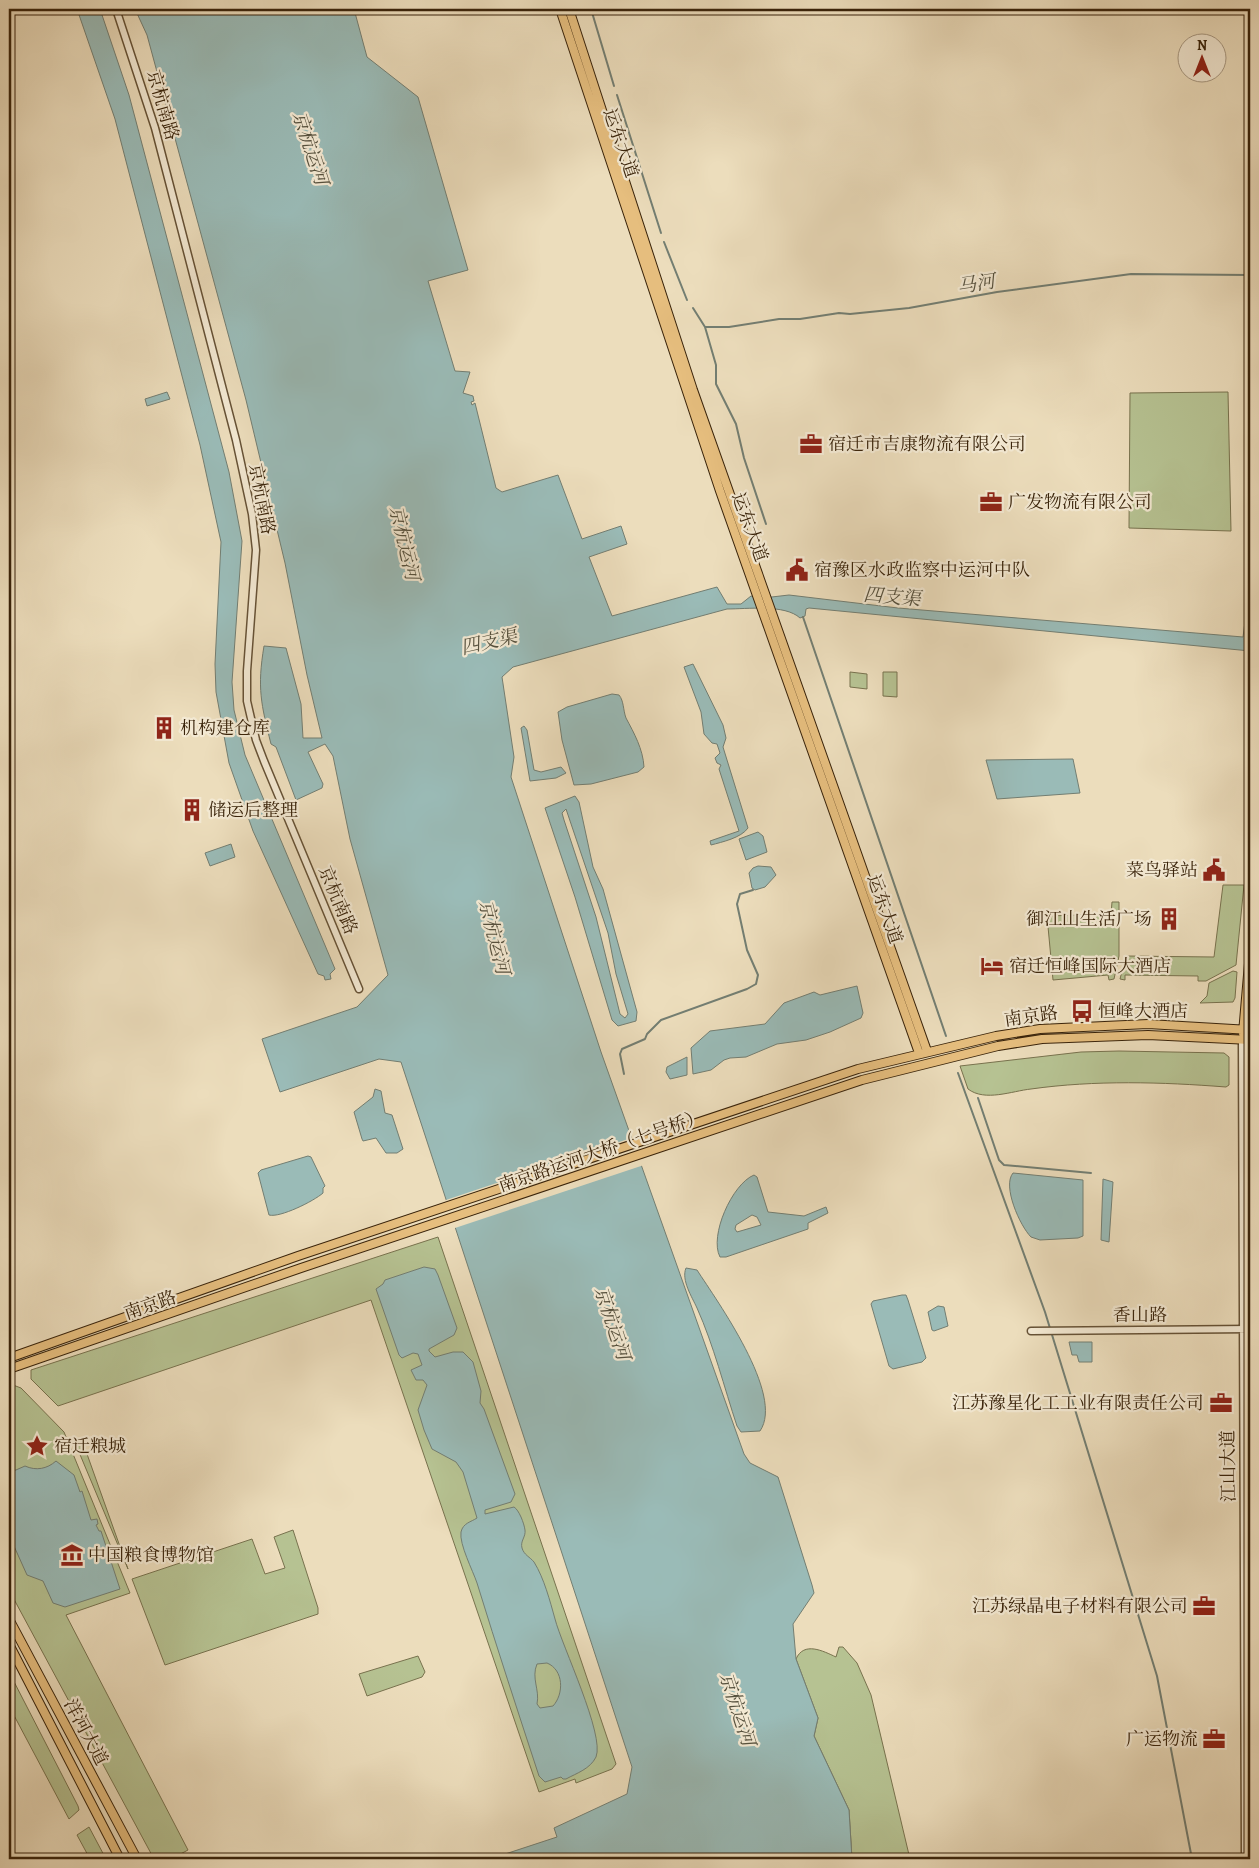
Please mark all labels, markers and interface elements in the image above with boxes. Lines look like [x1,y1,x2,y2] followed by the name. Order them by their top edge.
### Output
[1176,32,1226,82] north arrow
[1197,36,1207,55] text: N
[142,67,184,143] street label: 京杭南路
[598,105,644,181] street label: 运东大道
[286,108,335,191] water label: 京杭运河
[955,268,1000,300] water label: 马河
[798,431,824,457] office icon: 宿迁市吉康物流有限公司
[828,432,1026,456] place label: 宿迁市吉康物流有限公司
[243,461,281,537] street label: 京杭南路
[726,489,774,565] street label: 运东大道
[978,489,1004,515] office icon: 广发物流有限公司
[1008,490,1152,514] place label: 广发物流有限公司
[383,503,426,586] water label: 京杭运河
[784,557,810,583] public building icon: 宿豫区水政监察中运河中队
[814,558,1030,582] place label: 宿豫区水政监察中运河中队
[862,582,925,613] water label: 四支渠
[458,622,523,661] water label: 四支渠
[151,715,177,741] building icon: 机构建仓库
[180,716,270,740] place label: 机构建仓库
[179,797,205,823] building icon: 储运后整理
[208,798,298,822] place label: 储运后整理
[1201,857,1227,883] public building icon: 菜鸟驿站
[1126,858,1198,882] place label: 菜鸟驿站
[313,862,363,938] street label: 京杭南路
[862,871,908,947] street label: 运东大道
[472,897,517,980] water label: 京杭运河
[1156,906,1182,932] building icon: 御江山生活广场
[1026,907,1152,931] place label: 御江山生活广场
[979,953,1005,979] hotel icon: 宿迁恒峰国际大酒店
[1009,954,1171,978] place label: 宿迁恒峰国际大酒店
[1069,998,1095,1024] bus stop icon: 恒峰大酒店
[1098,999,1188,1023] place label: 恒峰大酒店
[1003,1000,1059,1032] street label: 南京路
[495,1104,707,1198] street label: 南京路运河大桥（七号桥）
[588,1283,637,1366] water label: 京杭运河
[121,1285,179,1325] street label: 南京路
[1113,1303,1167,1327] street label: 香山路
[1208,1390,1234,1416] office icon: 江苏豫星化工工业有限责任公司
[952,1391,1204,1415] place label: 江苏豫星化工工业有限责任公司
[1215,1430,1241,1502] street label: 江山大道
[24,1433,50,1459] place icon: 宿迁粮城
[54,1434,126,1458] place label: 宿迁粮城
[59,1542,85,1568] museum icon: 中国粮食博物馆
[88,1543,214,1567] place label: 中国粮食博物馆
[1191,1593,1217,1619] office icon: 江苏绿晶电子材料有限公司
[972,1594,1188,1618] place label: 江苏绿晶电子材料有限公司
[713,1669,762,1752] water label: 京杭运河
[59,1695,113,1769] street label: 洋河大道
[1201,1726,1227,1752] office icon: 广运物流
[1126,1727,1198,1751] place label: 广运物流

